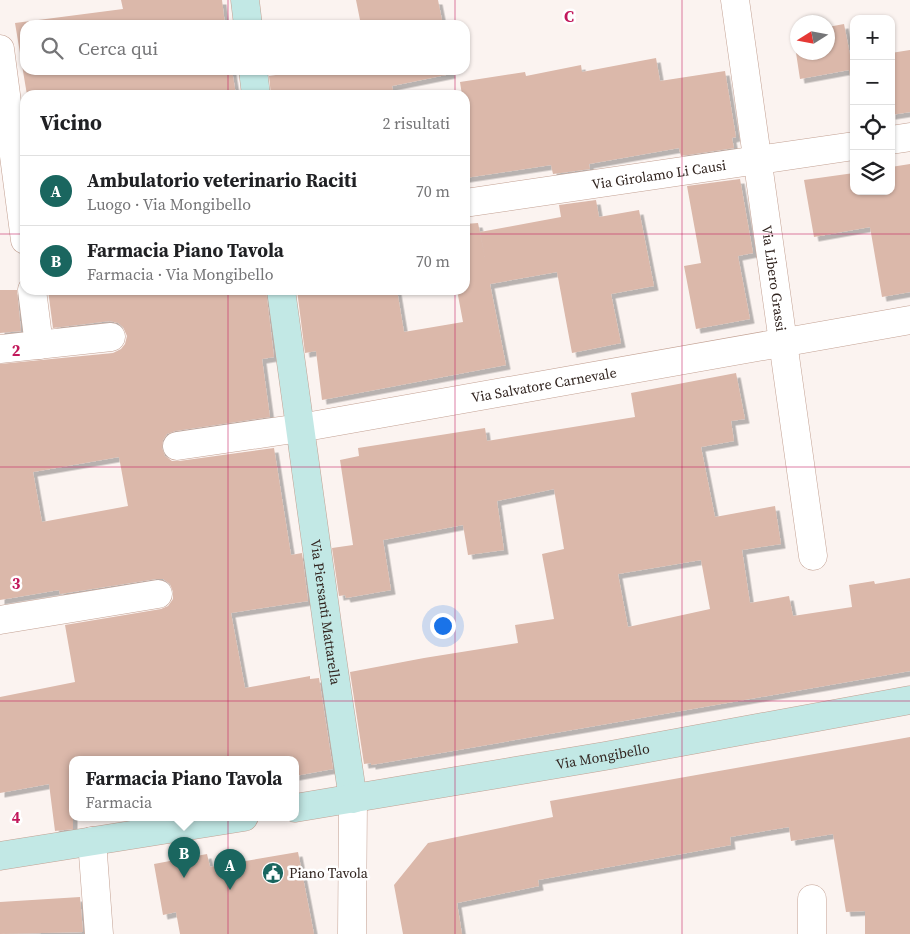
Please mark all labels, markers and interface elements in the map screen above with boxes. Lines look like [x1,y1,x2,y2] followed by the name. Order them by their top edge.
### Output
[564,5,574,27] text: C
[790,15,835,60] north arrow
[850,15,895,195] map controls
[850,15,895,60] button: +
[20,20,470,75] search box
[38,34,66,62] icon: search
[78,35,158,61] text: Cerca qui
[850,60,895,105] button: −
[850,105,895,150] button: locate
[40,108,102,137] text: Vicino
[382,112,450,134] text: 2 risultati
[850,150,895,195] button: layers
[590,155,727,194] street label: Via Girolamo Li Causi
[87,167,357,193] text: Ambulatorio veterinario Raciti
[51,180,61,202] text: A
[416,180,450,202] text: 70 m
[87,193,251,215] text: Luogo · Via Mongibello
[757,224,791,333] street label: Via Libero Grassi
[87,237,284,263] text: Farmacia Piano Tavola
[51,250,61,272] text: B
[416,250,450,272] text: 70 m
[87,263,274,285] text: Farmacia · Via Mongibello
[12,339,21,361] text: 2
[470,362,618,407] street label: Via Salvatore Carnevale
[306,538,346,687] street label: Via Piersanti Mattarella
[12,572,21,594] text: 3
[430,613,456,639] your location
[554,738,651,774] street label: Via Mongibello
[69,756,299,821] popup
[86,765,282,791] text: Farmacia Piano Tavola
[86,791,152,813] text: Farmacia
[12,806,21,828] text: 4
[168,837,200,878] pin: B
[214,849,246,890] pin: A
[261,861,285,885] public building icon: Piano Tavola
[289,863,369,883] place label: Piano Tavola

